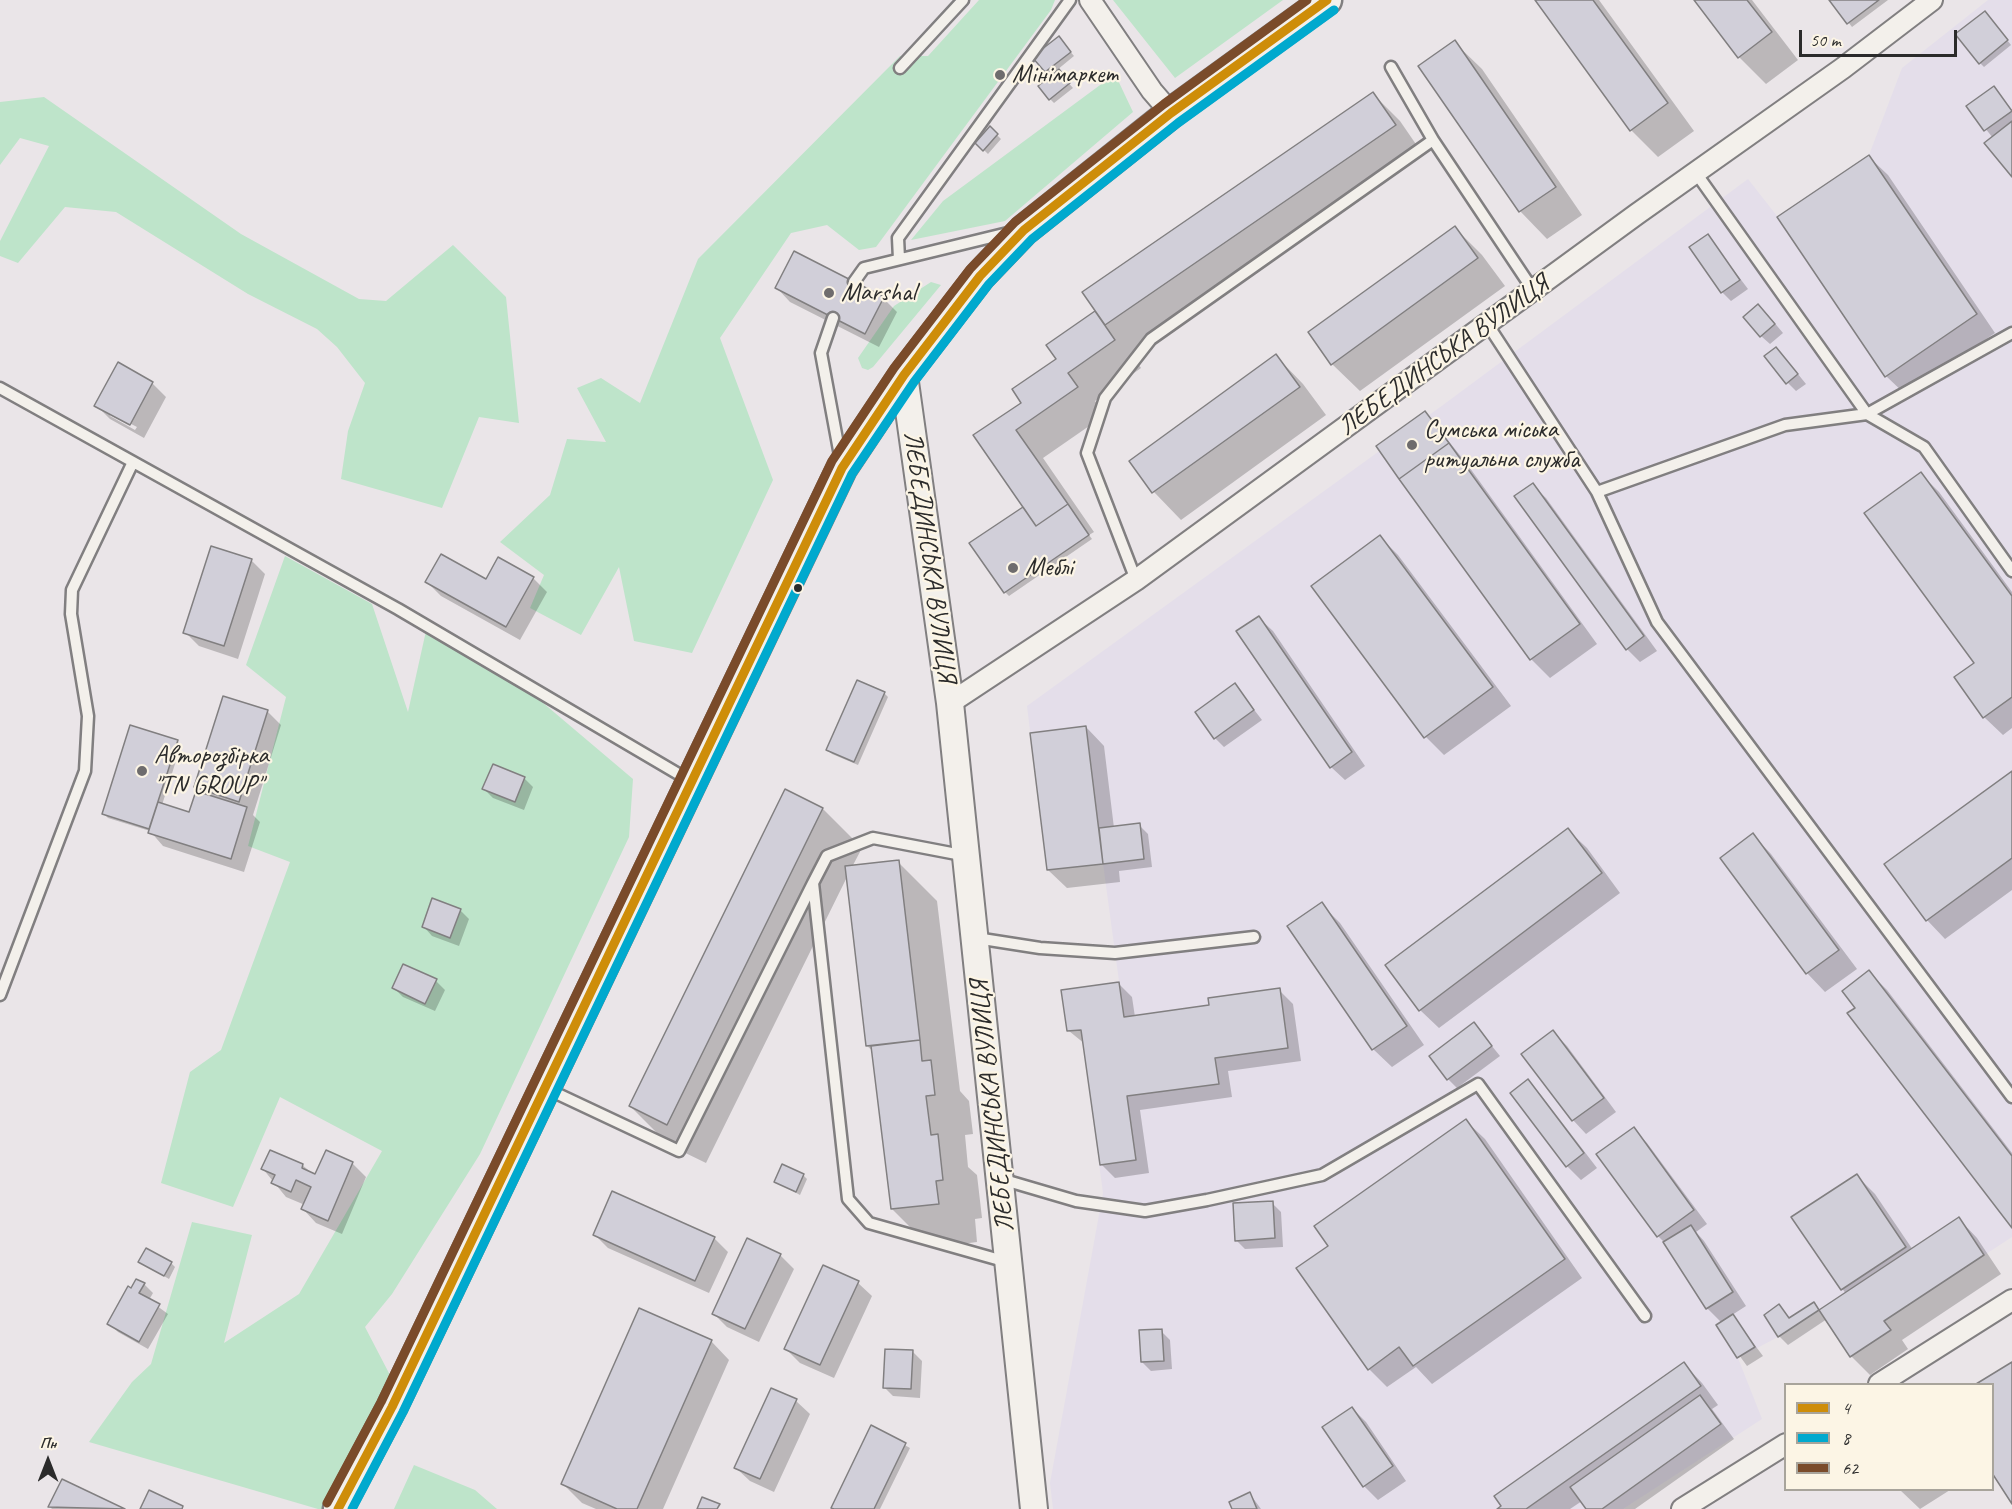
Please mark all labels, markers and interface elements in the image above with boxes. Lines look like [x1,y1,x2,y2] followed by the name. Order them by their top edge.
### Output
[1802,18,1960,56] scale bar
[1810,29,1841,51] text: 50 m
[1012,59,1117,91] place label: Мінімаркет
[993,68,1007,82] marker: Мінімаркет
[1333,269,1555,443] street label: ЛЕБЕДИНСЬКА ВУЛИЦЯ
[841,277,916,309] place label: Marshal
[822,286,836,300] marker: Marshal
[1424,414,1580,476] place label: Сумська міська ритуальна служба
[896,430,962,684] street label: ЛЕБЕДИНСЬКА ВУЛИЦЯ
[1405,438,1419,452] marker: Сумська міська ритуальна служба
[1025,552,1073,584] place label: Меблі
[1006,561,1020,575] marker: Меблі
[792,582,804,594] unlabelled marker
[154,740,269,802] place label: Авторозбірка "TN GROUP"
[135,764,149,778] marker: Авторозбірка "TN GROUP"
[964,979,1022,1233] street label: ЛЕБЕДИНСЬКА ВУЛИЦЯ
[1784,1383,1994,1491] legend
[1842,1397,1850,1419] text: 4
[1842,1427,1850,1449] text: 8
[18,1431,78,1491] north arrow
[40,1433,56,1453] text: Пн
[1842,1457,1858,1479] text: 62

